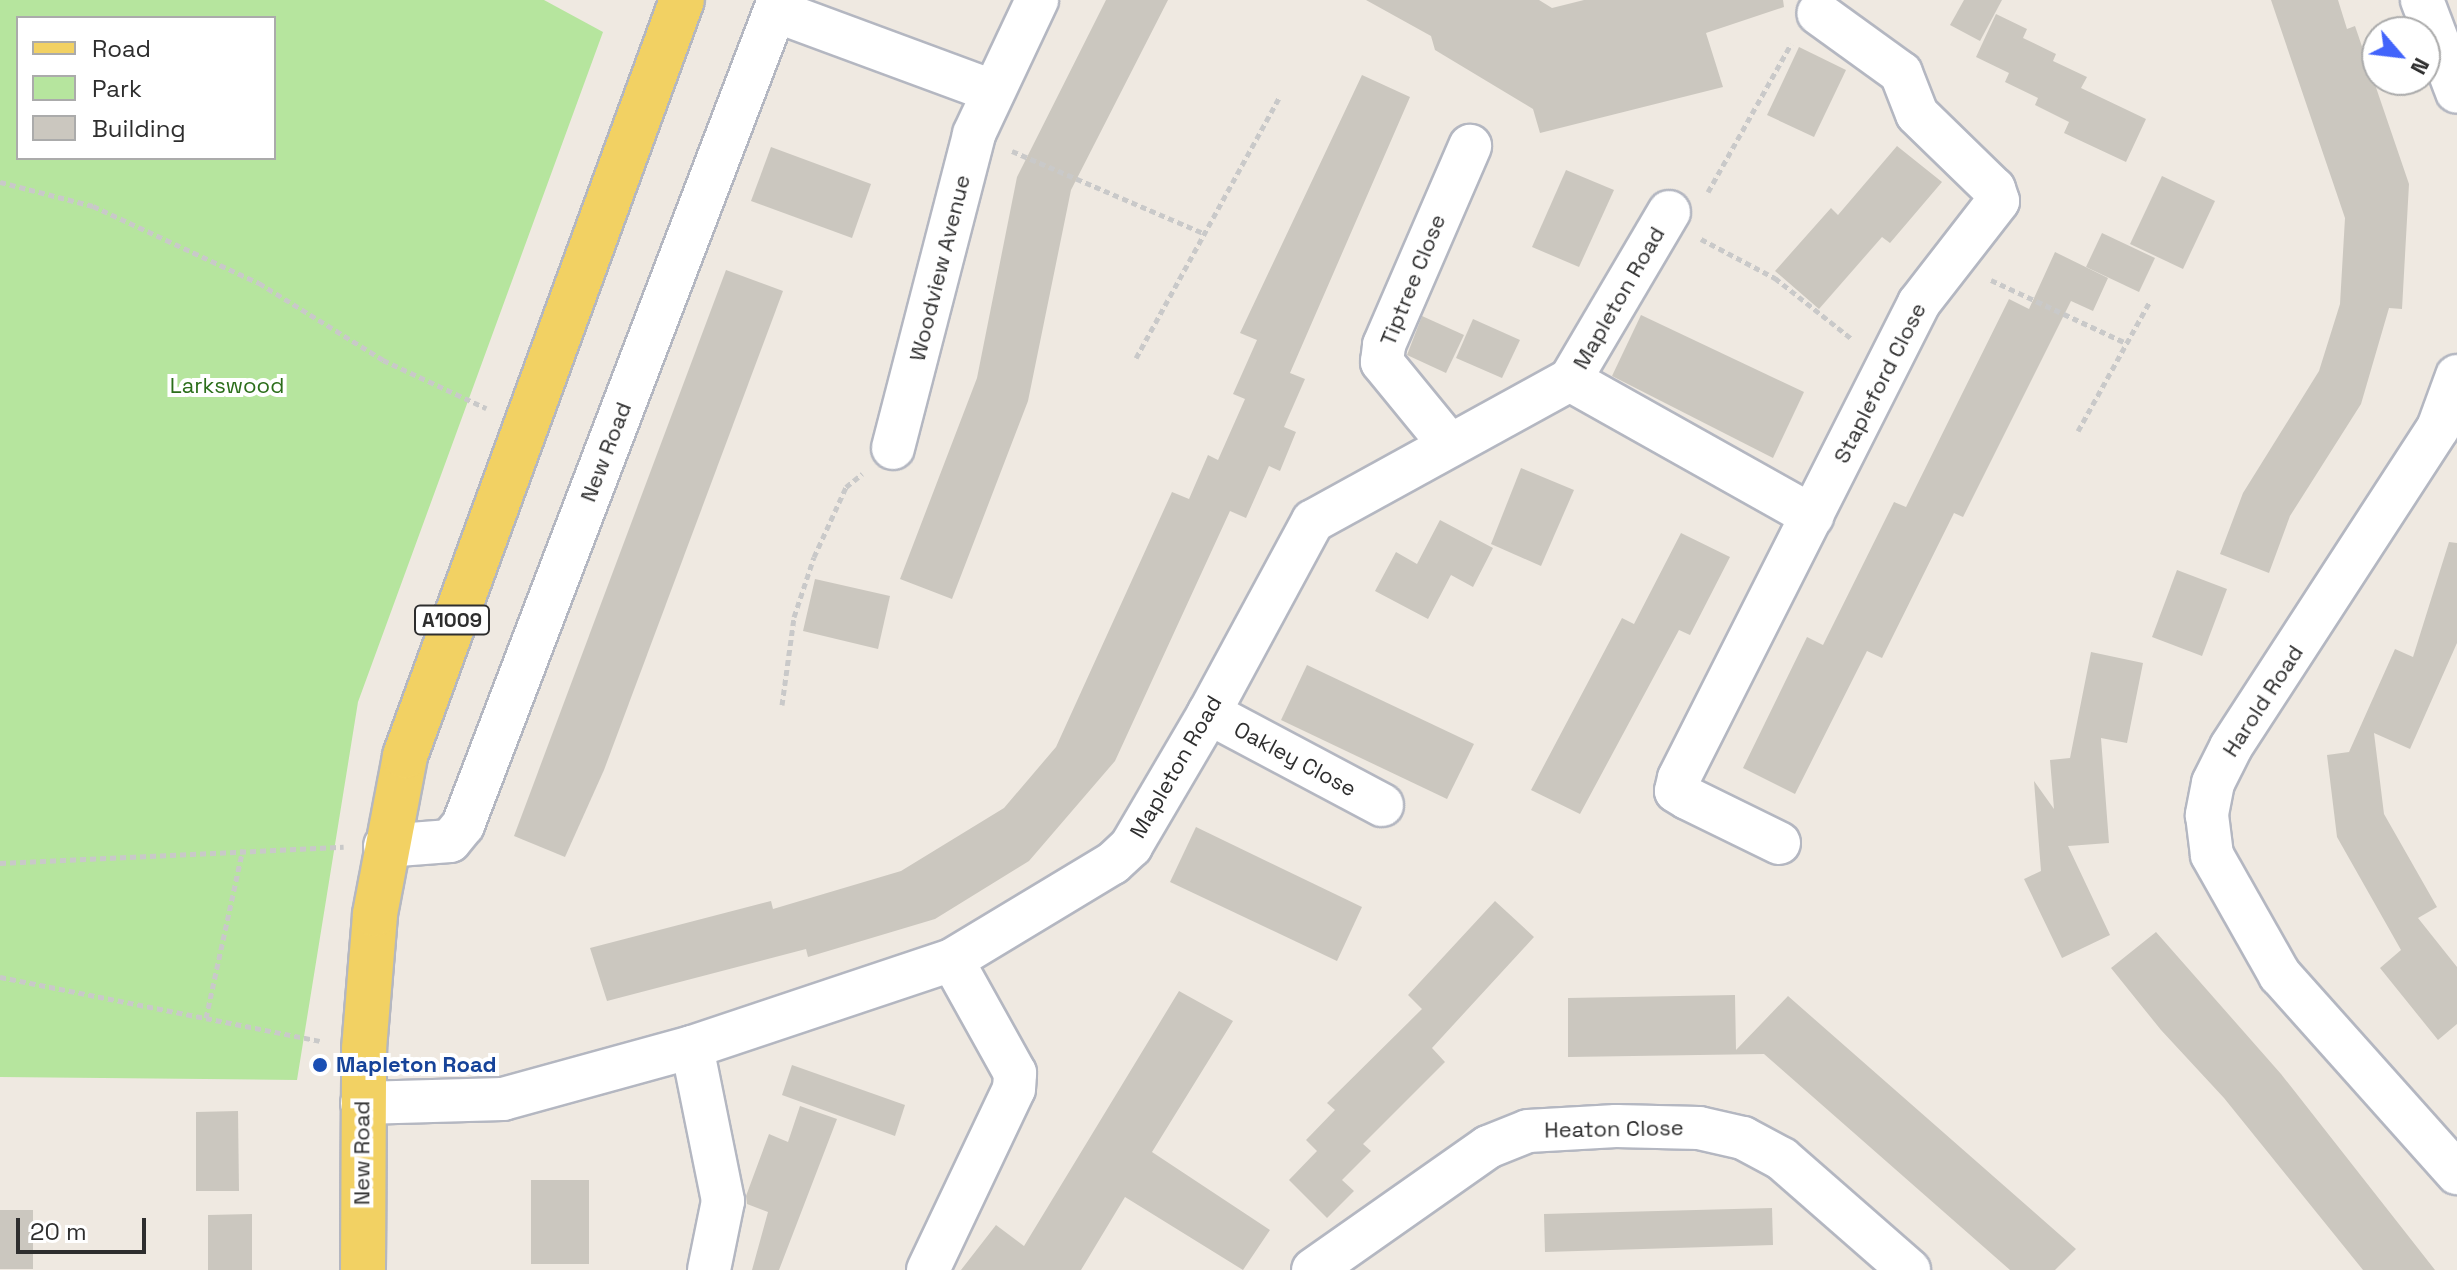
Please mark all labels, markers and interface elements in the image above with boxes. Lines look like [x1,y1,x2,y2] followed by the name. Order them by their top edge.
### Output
[16,16,276,160] legend
[2361,16,2441,96] north arrow
[92,33,151,64] text: Road
[2405,53,2436,79] text: N
[92,73,142,104] text: Park
[92,113,186,144] text: Building
[904,172,976,364] street label: Woodview Avenue
[1375,210,1451,350] street label: Tiptree Close
[1567,222,1671,374] street label: Mapleton Road
[1828,298,1932,468] street label: Stapleford Close
[170,373,284,399] park label: Larkswood
[575,398,637,506] street label: New Road
[414,604,490,636] road number: A1009
[2217,640,2309,762] street label: Harold Road
[1124,691,1228,843] street label: Mapleton Road
[1229,716,1361,802] street label: Oakley Close
[336,1052,496,1078] place label: Mapleton Road
[311,1056,329,1074] marker: Mapleton Road
[349,1101,375,1205] street label: New Road
[1544,1115,1684,1143] street label: Heaton Close
[20,1202,150,1252] scale bar
[30,1216,87,1247] text: 20 m

